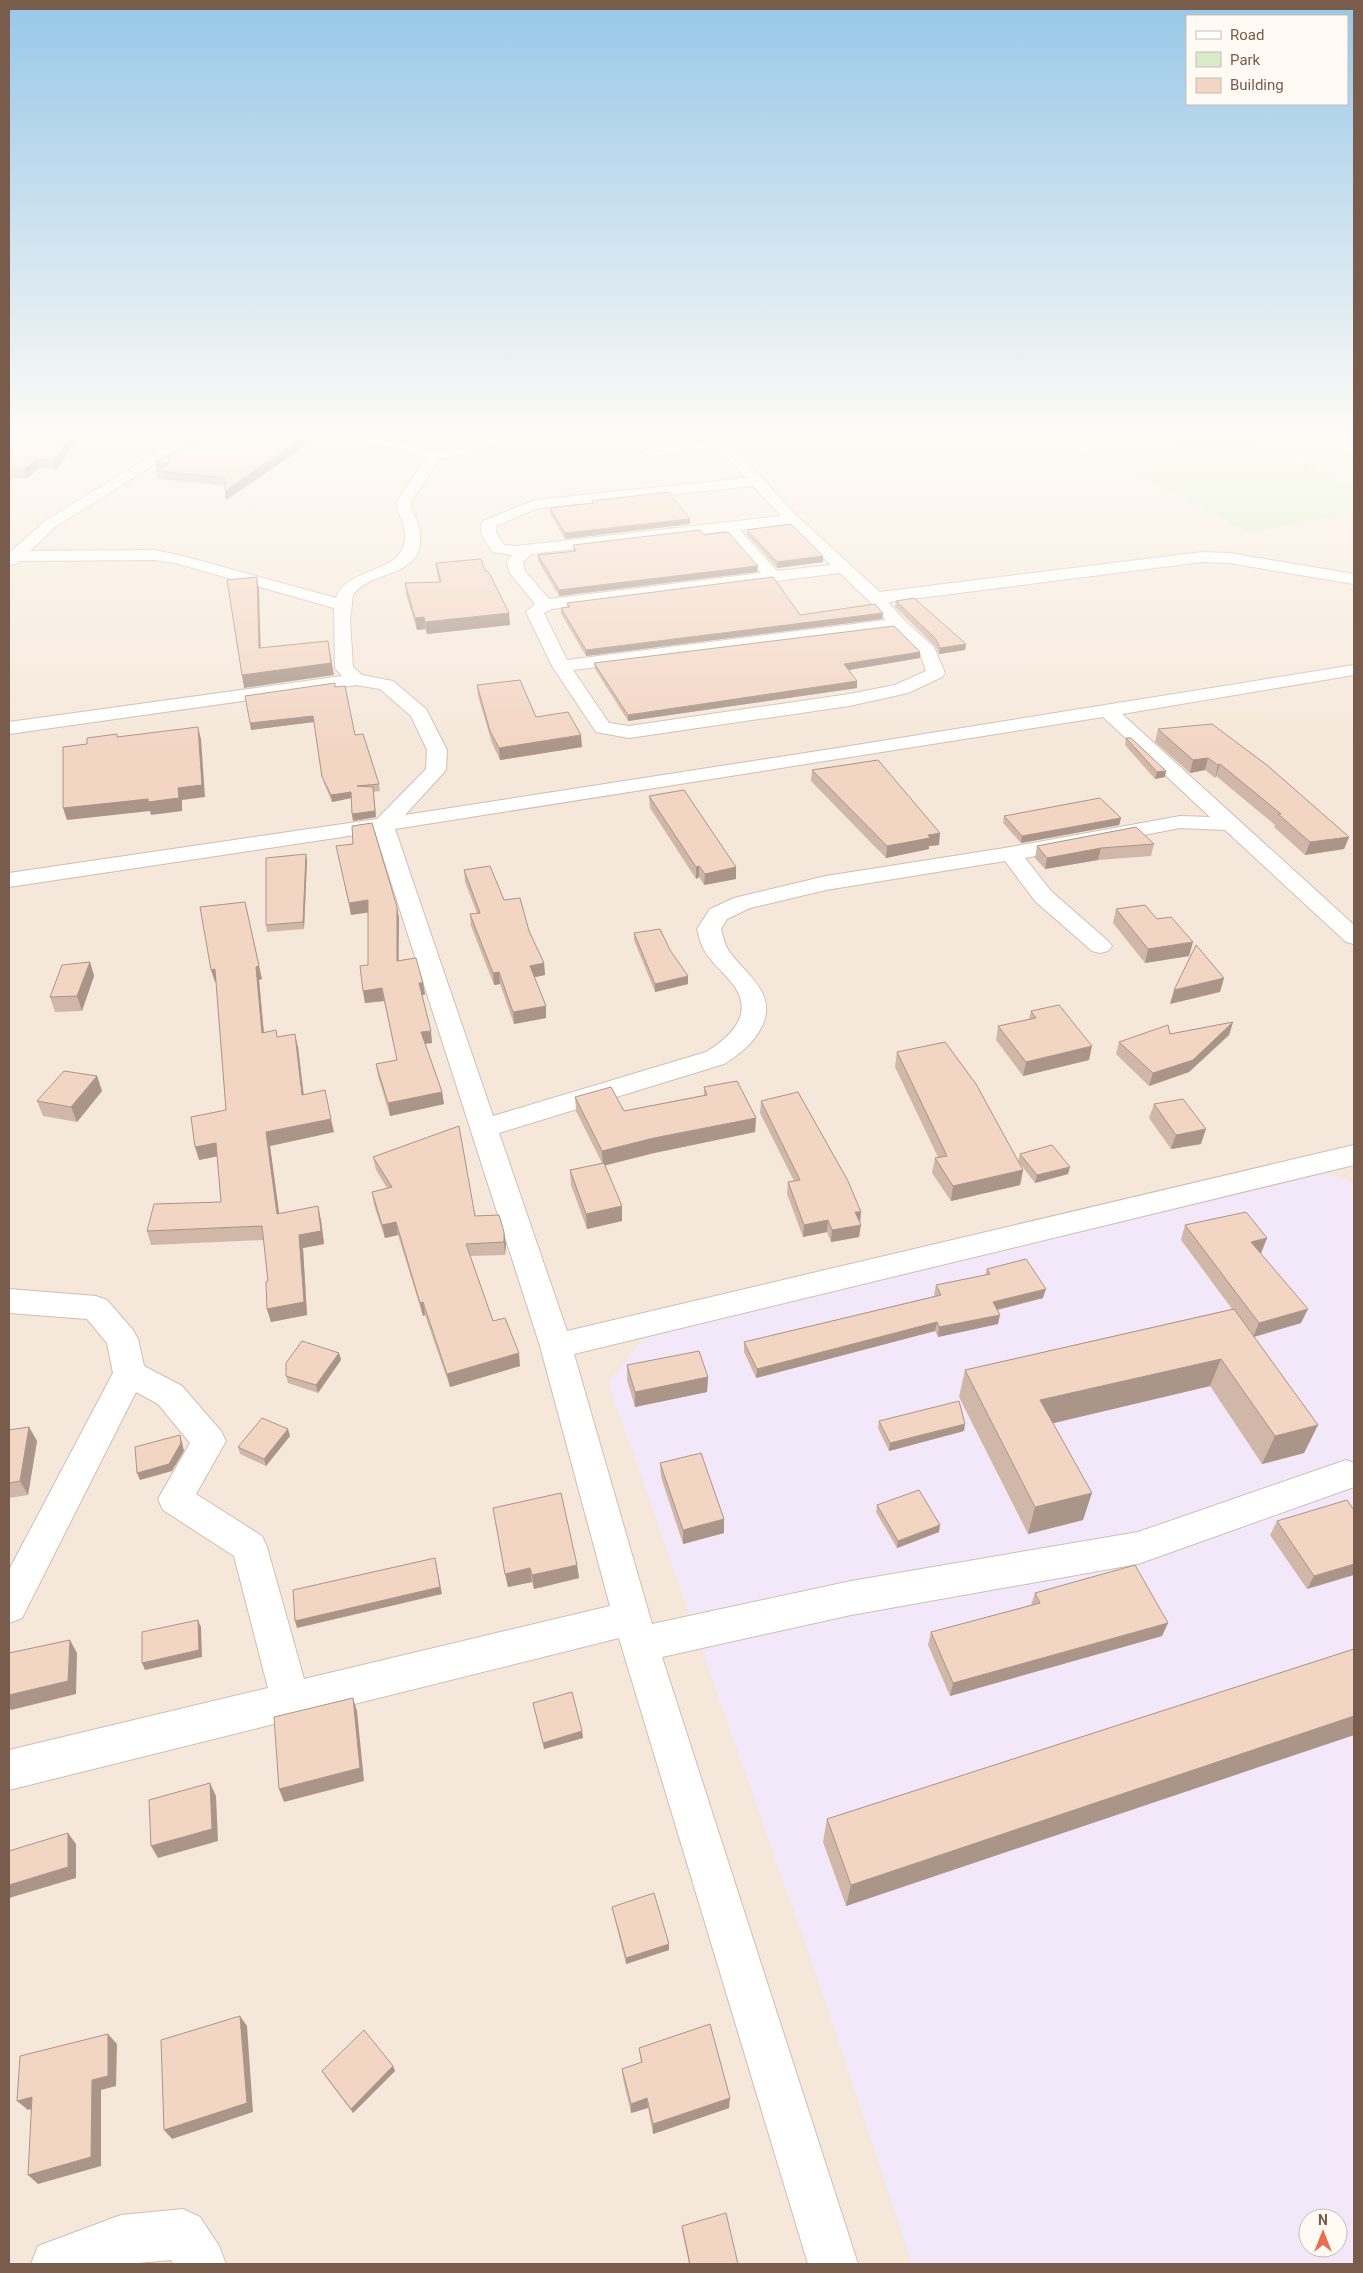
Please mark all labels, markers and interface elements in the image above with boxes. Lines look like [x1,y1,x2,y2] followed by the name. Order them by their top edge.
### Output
[1186,15,1348,105] legend
[1230,26,1264,44] text: Road
[1230,51,1261,69] text: Park
[1230,76,1284,94] text: Building
[1298,2208,1348,2258] north arrow
[1318,2212,1328,2228] text: N

